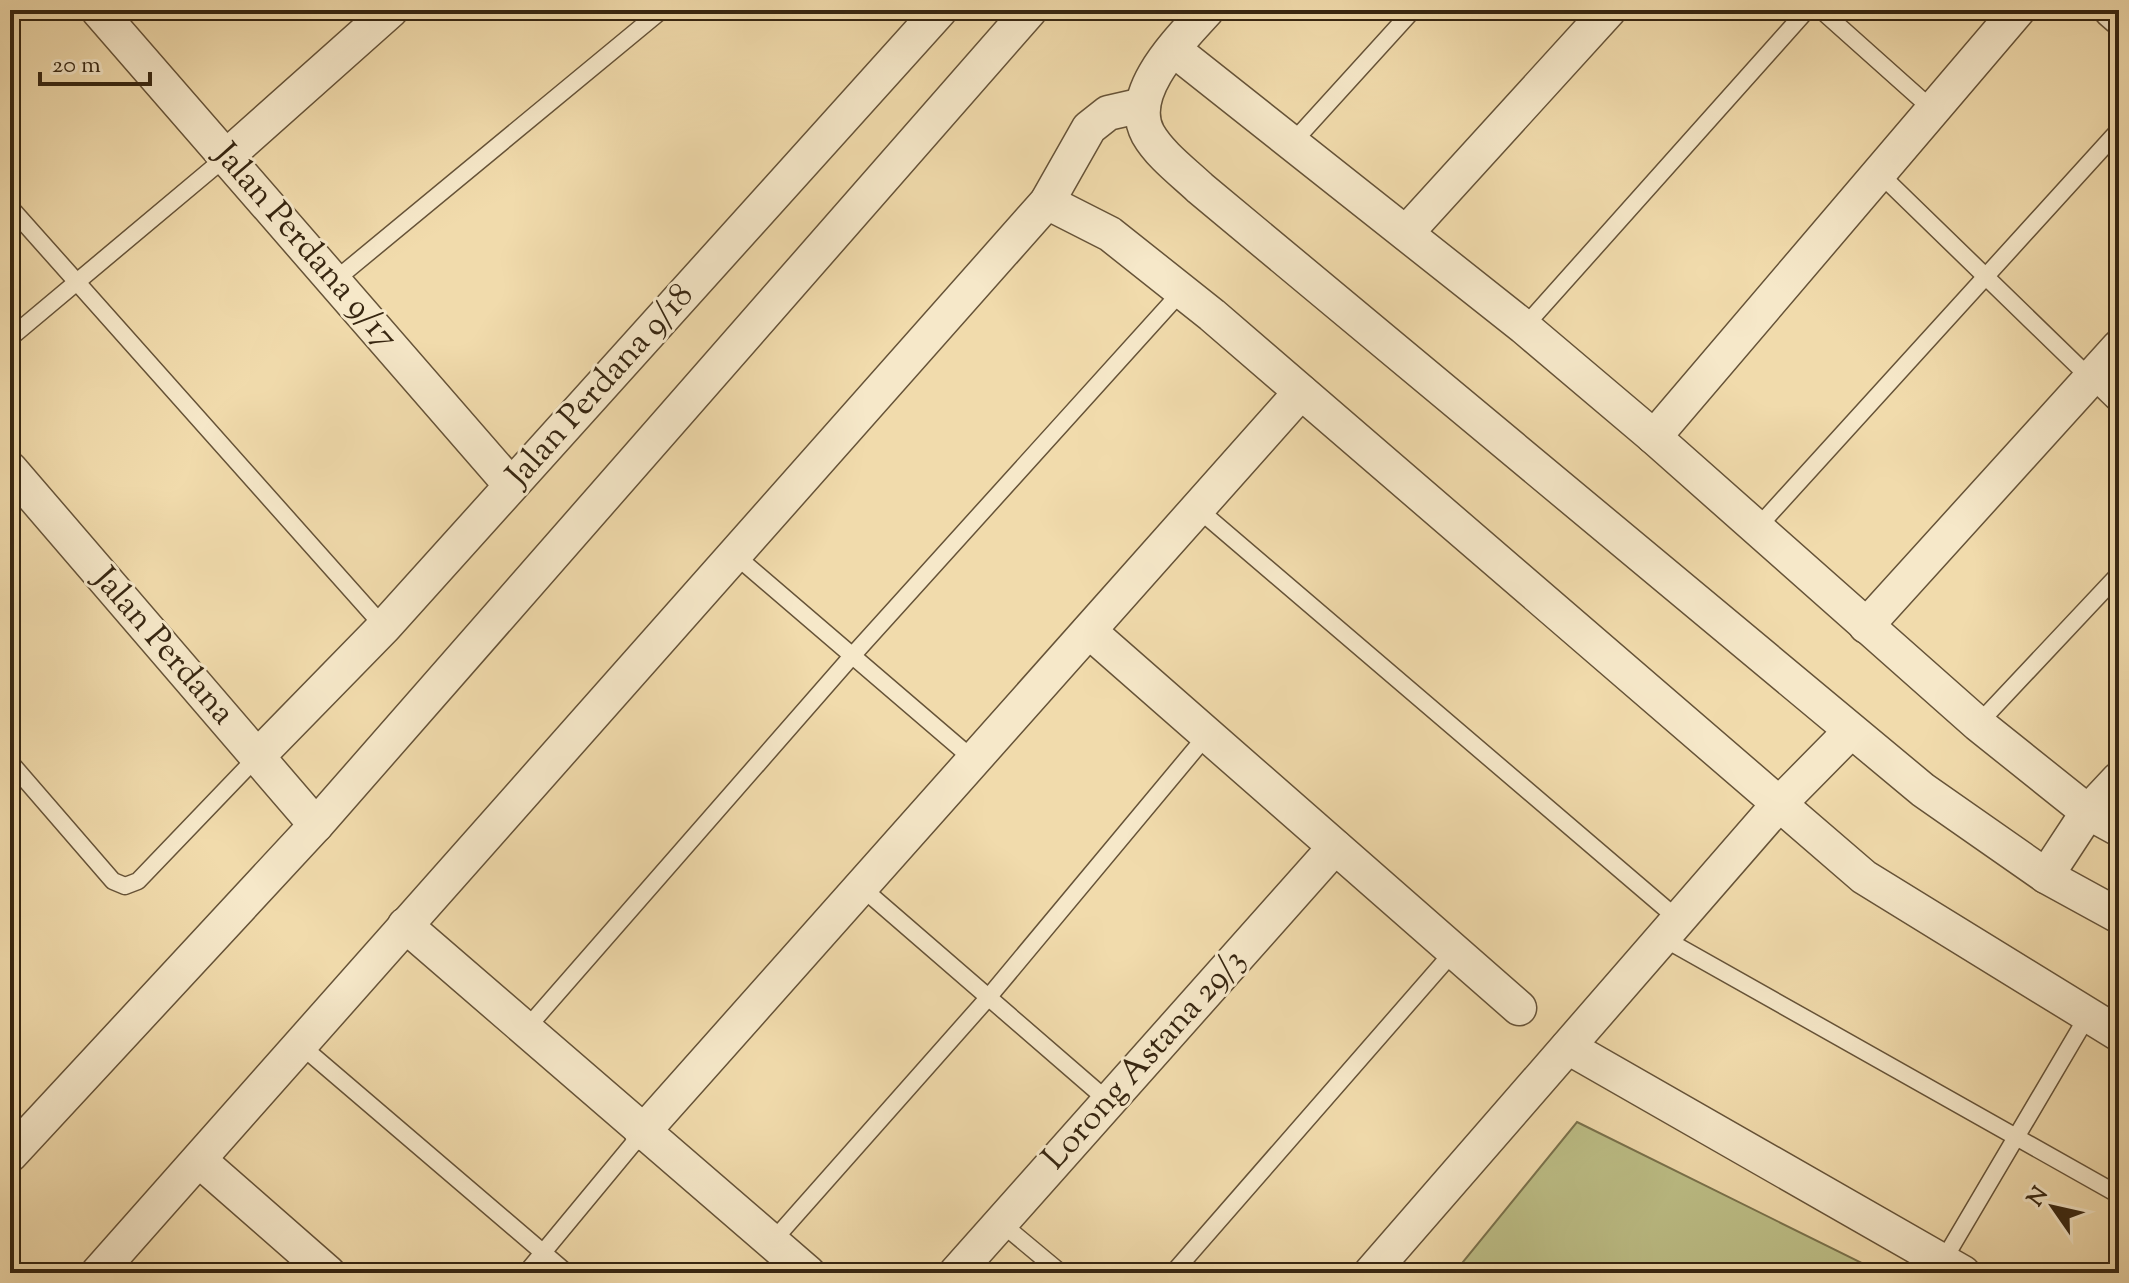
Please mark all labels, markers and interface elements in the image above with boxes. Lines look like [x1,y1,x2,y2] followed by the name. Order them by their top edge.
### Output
[40,36,150,86] scale bar
[52,49,101,83] text: 20 m
[200,132,409,361] street label: Jalan Perdana 9/17
[495,273,706,500] street label: Jalan Perdana 9/18
[79,556,245,737] street label: Jalan Perdana
[1032,938,1258,1182] street label: Lorong Astana 29/3
[2013,1167,2093,1247] north arrow
[2021,1181,2057,1214] text: N

